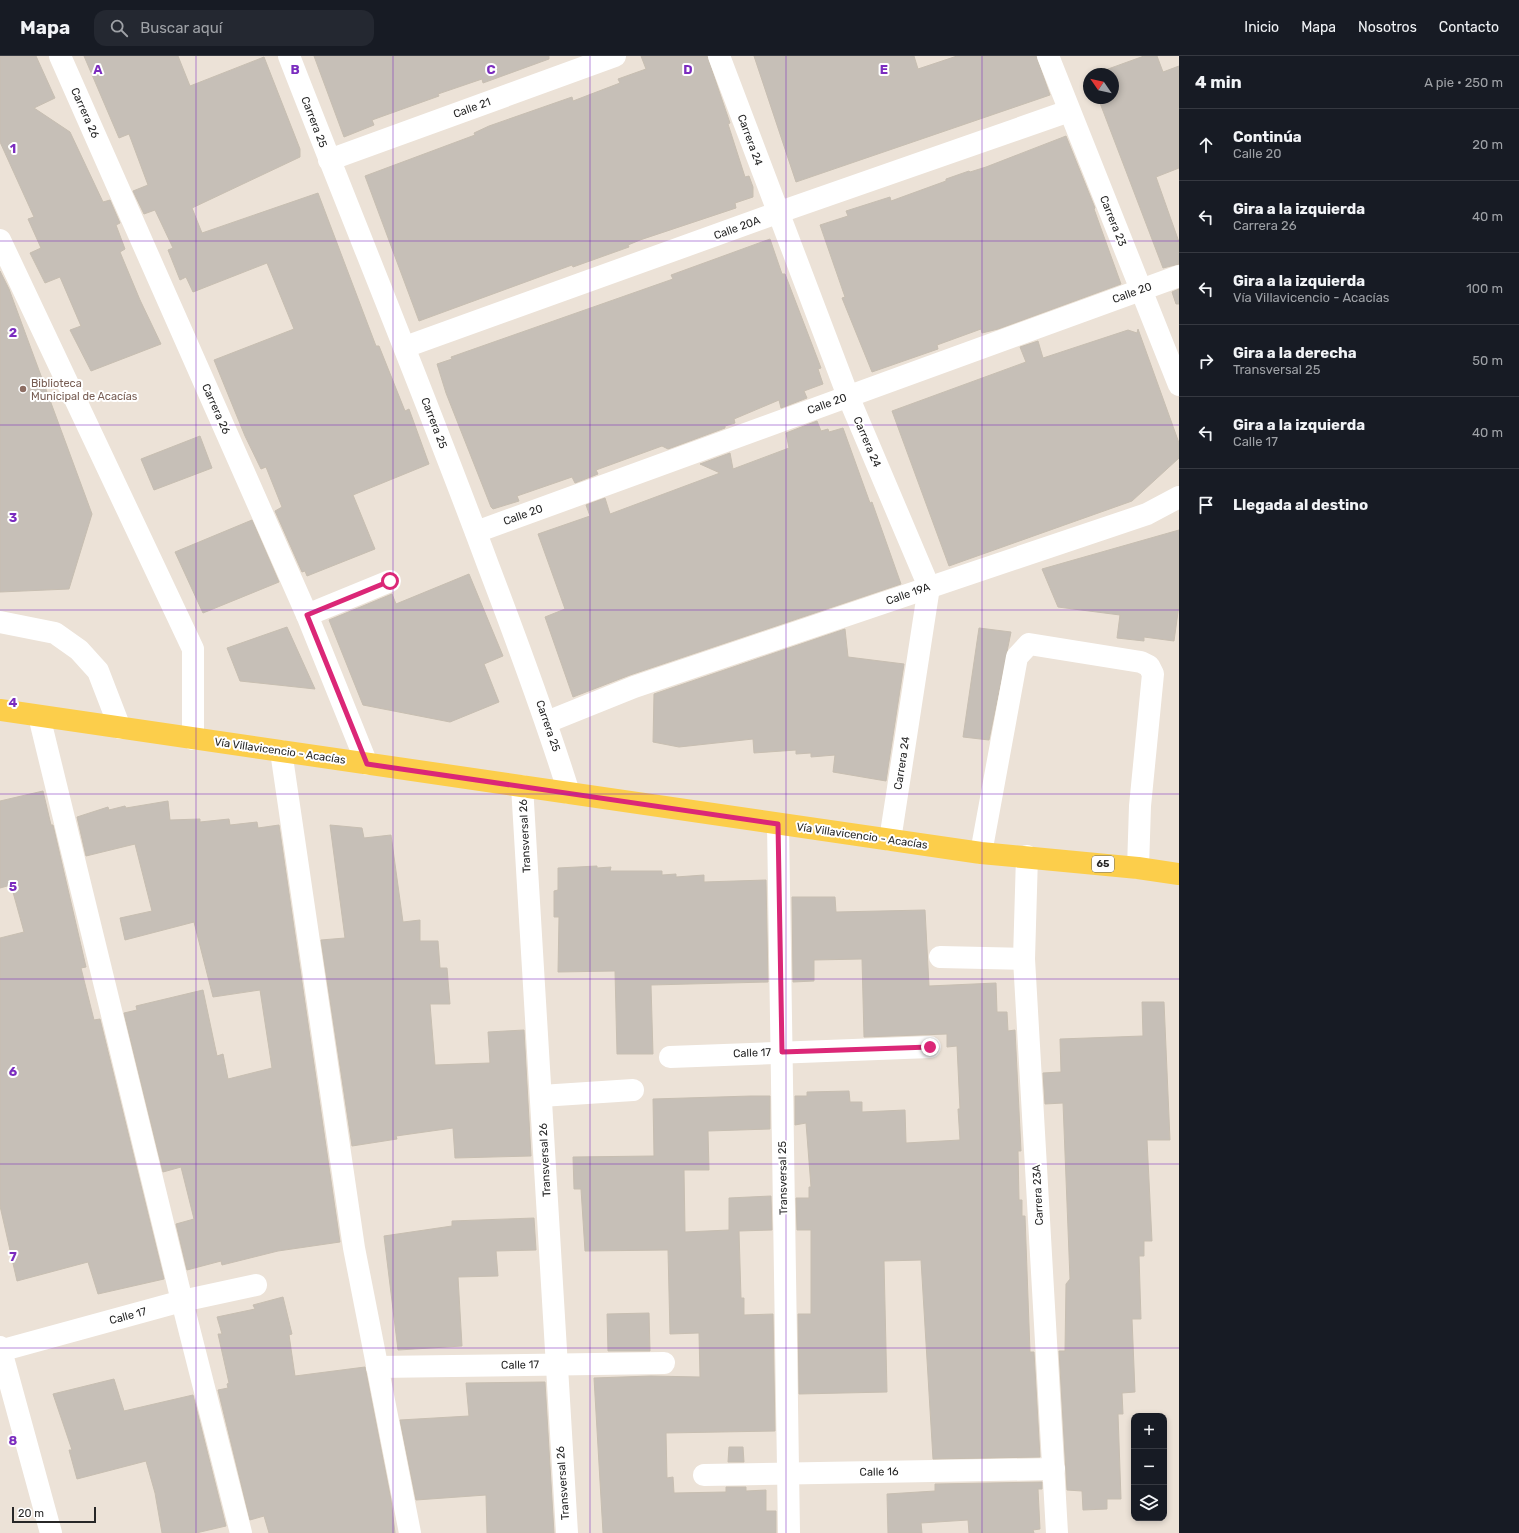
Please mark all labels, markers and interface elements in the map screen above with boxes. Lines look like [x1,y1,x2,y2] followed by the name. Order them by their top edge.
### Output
[94,10,374,46] search box
[20,16,70,39] text: Mapa
[108,17,130,39] icon: search
[140,19,222,37] text: Buscar aquí
[1244,19,1279,36] text: Inicio
[1301,19,1336,36] text: Mapa
[1358,19,1417,36] text: Nosotros
[1439,19,1499,36] text: Contacto
[93,62,103,77] text: A
[290,62,300,77] text: B
[486,62,496,77] text: C
[683,62,693,77] text: D
[880,62,888,77] text: E
[1083,68,1119,104] north arrow
[1195,72,1242,92] text: 4 min
[1424,75,1503,90] text: A pie · 250 m
[68,86,102,141] street label: Carrera 26
[298,95,330,150] street label: Carrera 25
[452,95,492,121] street label: Calle 21
[735,112,765,168] street label: Carrera 24
[1233,128,1302,146] text: Continúa
[1195,134,1217,156] icon: ahead
[1472,137,1503,152] text: 20 m
[10,141,16,156] text: 1
[1233,146,1282,161] text: Calle 20
[1097,194,1129,249] street label: Carrera 23
[1233,200,1365,218] text: Gira a la izquierda
[1195,206,1217,228] icon: left
[1472,209,1503,224] text: 40 m
[712,213,763,242] street label: Calle 20A
[1233,218,1297,233] text: Carrera 26
[1233,272,1365,290] text: Gira a la izquierda
[1195,278,1217,300] icon: left
[1110,280,1154,306] street label: Calle 20
[1466,281,1503,296] text: 100 m
[1233,290,1390,305] text: Vía Villavicencio - Acacías
[9,325,17,340] text: 2
[1233,344,1357,362] text: Gira a la derecha
[1195,350,1217,372] icon: right
[1472,353,1503,368] text: 50 m
[1233,362,1320,377] text: Transversal 25
[31,377,138,403] place label: Biblioteca Municipal de Acacías
[199,382,233,437] street label: Carrera 26
[18,384,28,394] marker: Biblioteca Municipal de Acacías
[805,391,849,417] street label: Calle 20
[418,396,450,451] street label: Carrera 25
[850,415,884,469] street label: Carrera 24
[1233,416,1365,434] text: Gira a la izquierda
[1195,422,1217,444] icon: left
[1472,425,1503,440] text: 40 m
[1233,434,1278,449] text: Calle 17
[1195,494,1217,516] icon: arrive
[1233,496,1368,514] text: Llegada al destino
[501,502,545,528] street label: Calle 20
[9,510,18,525] text: 3
[381,572,399,590] route start
[884,580,932,608] street label: Calle 19A
[9,695,18,710] text: 4
[533,699,563,754] street label: Carrera 25
[214,735,347,767] street label: Vía Villavicencio - Acacías
[891,735,913,791] street label: Carrera 24
[517,798,533,873] street label: Transversal 26
[796,820,929,852] street label: Vía Villavicencio - Acacías
[1092,856,1114,872] road number: 65
[9,879,17,894] text: 5
[921,1038,939,1056] route end
[733,1046,772,1060] street label: Calle 17
[9,1064,18,1079] text: 6
[537,1122,553,1197] street label: Transversal 26
[776,1140,790,1215] street label: Transversal 25
[1030,1164,1046,1226] street label: Carrera 23A
[9,1249,17,1264] text: 7
[108,1305,148,1327] street label: Calle 17
[501,1358,539,1372] street label: Calle 17
[1131,1413,1167,1521] map controls
[1131,1413,1167,1449] button: +
[9,1433,18,1448] text: 8
[554,1445,572,1520] street label: Transversal 26
[1131,1449,1167,1485] button: −
[859,1465,899,1479] street label: Calle 16
[1131,1485,1167,1521] button: layers
[12,1505,96,1524] scale bar
[18,1507,44,1520] text: 20 m

